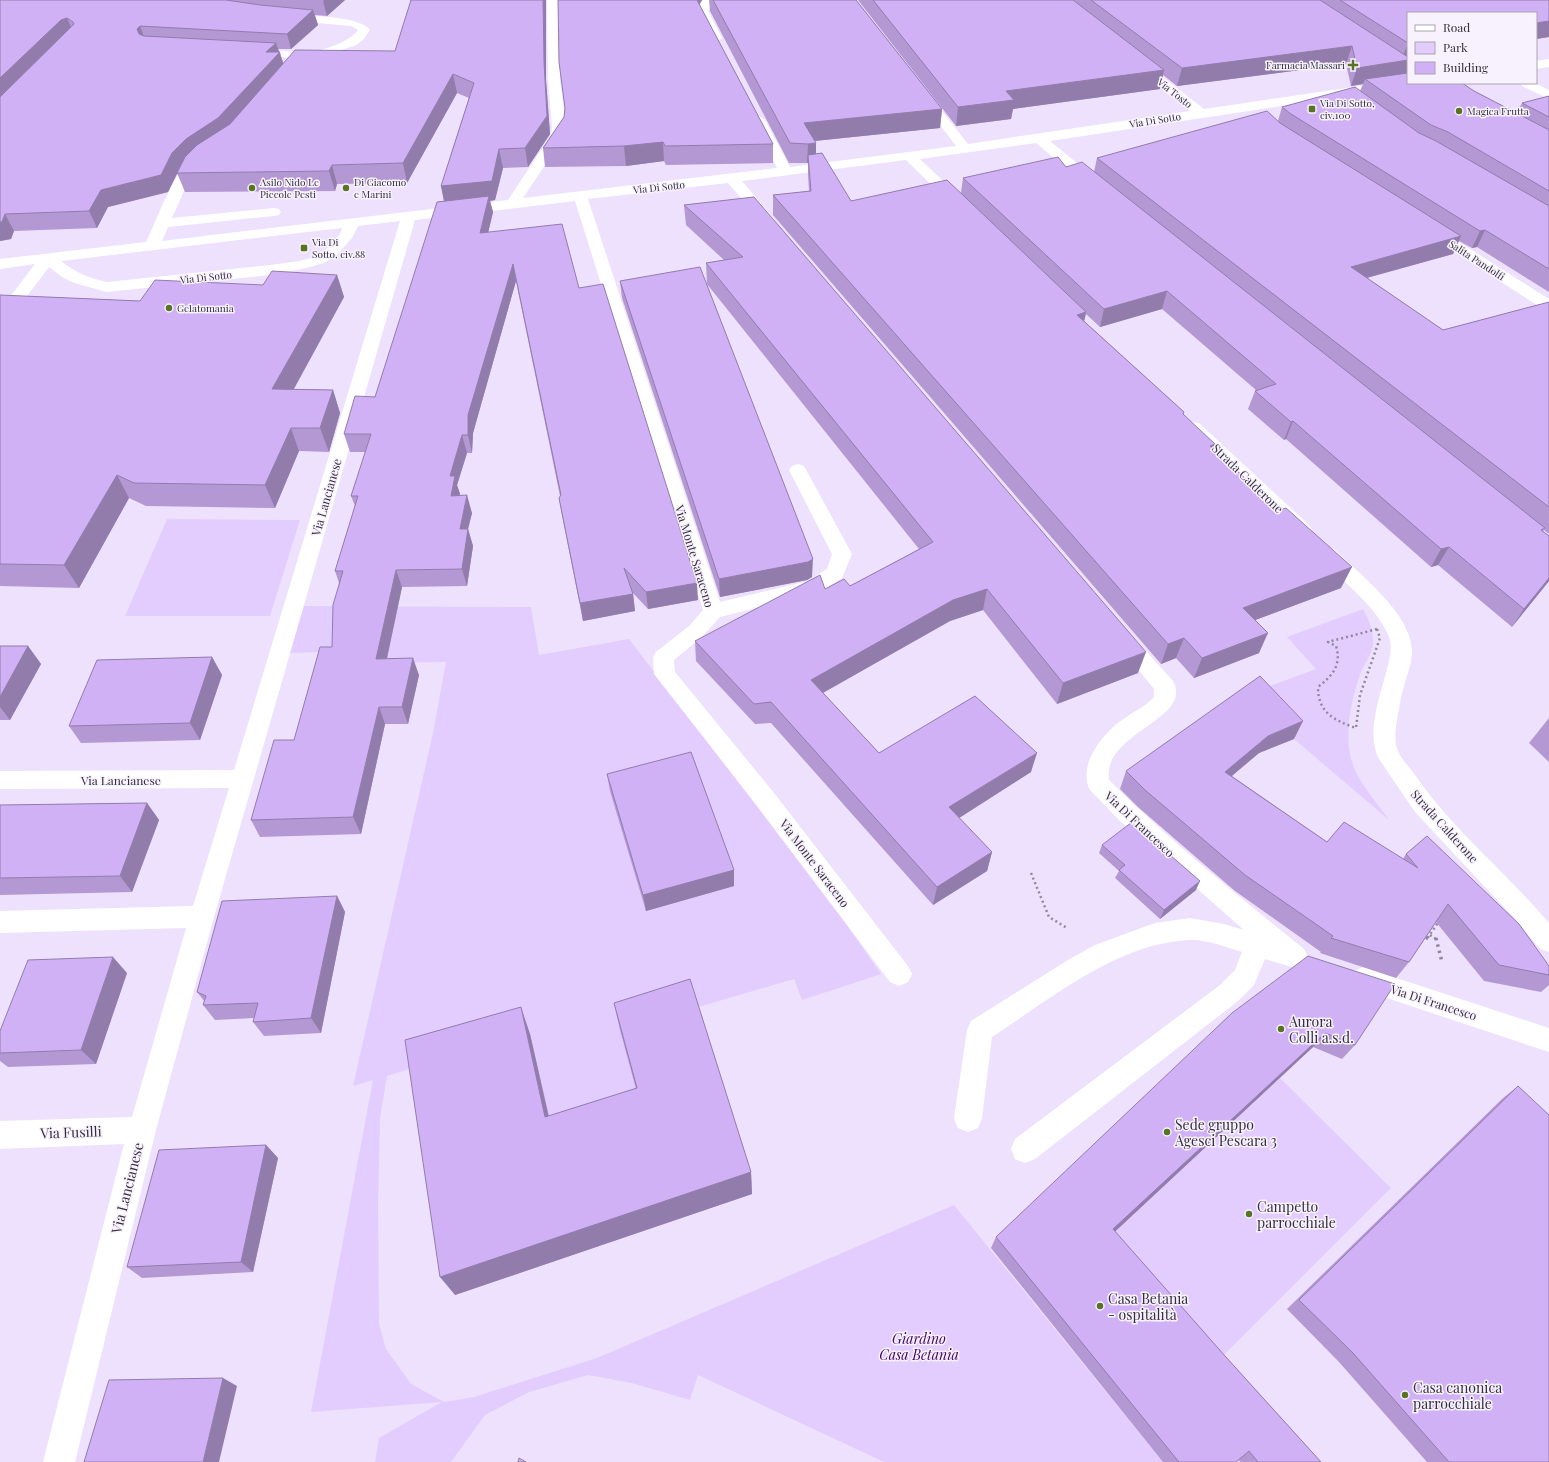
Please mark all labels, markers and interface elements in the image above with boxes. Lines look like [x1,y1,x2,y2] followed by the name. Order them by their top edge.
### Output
[1407,12,1537,84] legend
[1443,19,1470,35] text: Road
[1443,39,1468,55] text: Park
[1266,58,1345,72] place label: Farmacia Massari
[1443,59,1489,75] text: Building
[1348,60,1358,70] marker: Farmacia Massari
[1154,74,1196,111] street label: Via Tosto
[1319,96,1375,122] place label: Via Di Sotto, civ.100
[1307,104,1317,114] marker: Via Di Sotto, civ.100
[1467,104,1529,118] place label: Magica Frutta
[1454,106,1464,116] marker: Magica Frutta
[1127,109,1182,131] street label: Via Di Sotto
[259,175,319,201] place label: Asilo Nido Le Piccole Pesti
[354,175,407,201] place label: Di Giacomo e Marini
[631,177,686,197] street label: Via Di Sotto
[247,183,257,193] marker: Asilo Nido Le Piccole Pesti
[341,183,351,193] marker: Di Giacomo e Marini
[311,235,365,261] place label: Via Di Sotto, civ.88
[1446,237,1508,283] street label: Salita Pandolfi
[299,243,309,253] marker: Via Di Sotto, civ.88
[178,267,233,287] street label: Via Di Sotto
[177,301,234,315] place label: Gelatomania
[164,303,174,313] marker: Gelatomania
[1209,440,1287,516] street label: Strada Calderone
[307,456,345,539] street label: Via Lancianese
[672,502,718,610] street label: Via Monte Saraceno
[80,772,161,788] street label: Via Lancianese
[1408,786,1482,866] street label: Strada Calderone
[1101,787,1179,861] street label: Via Di Francesco
[776,815,854,911] street label: Via Monte Saraceno
[1388,980,1480,1024] street label: Via Di Francesco
[1288,1012,1354,1047] place label: Aurora Colli a.s.d.
[1276,1024,1286,1034] marker: Aurora Colli a.s.d.
[1174,1115,1277,1150] place label: Sede gruppo Agesci Pescara 3
[39,1121,102,1143] street label: Via Fusilli
[1162,1127,1172,1137] marker: Sede gruppo Agesci Pescara 3
[106,1141,147,1236] street label: Via Lancianese
[1257,1197,1336,1232] place label: Campetto parrocchiale
[1244,1209,1254,1219] marker: Campetto parrocchiale
[1108,1289,1188,1324] place label: Casa Betania - ospitalità
[1095,1301,1105,1311] marker: Casa Betania - ospitalità
[879,1329,959,1364] park label: Giardino Casa Betania
[1413,1378,1502,1413] place label: Casa canonica parrocchiale
[1400,1390,1410,1400] marker: Casa canonica parrocchiale

